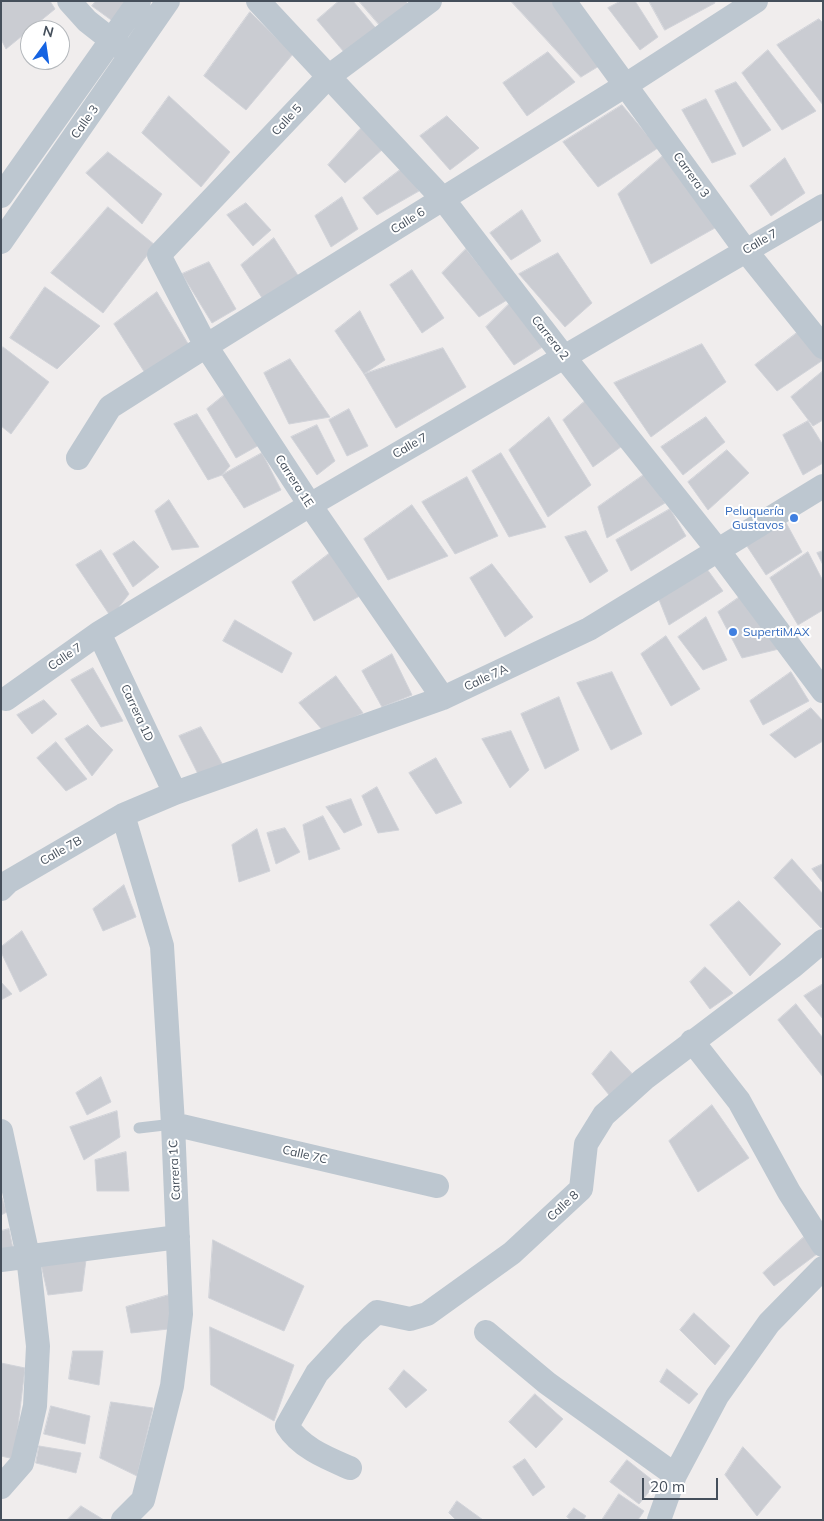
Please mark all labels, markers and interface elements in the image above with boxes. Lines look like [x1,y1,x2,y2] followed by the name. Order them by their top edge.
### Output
[20,20,70,70] north arrow
[41,21,56,41] text: N
[269,101,305,139] street label: Calle 5
[68,102,102,142] street label: Calle 3
[670,150,712,200] street label: Carrera 3
[388,205,428,237] street label: Calle 6
[740,226,780,258] street label: Calle 7
[528,313,572,363] street label: Carrera 2
[390,430,430,462] street label: Calle 7
[272,452,316,510] street label: Carrera 1E
[725,504,784,532] place label: Peluquería Gustavos
[788,512,800,524] marker: Peluquería Gustavos
[743,625,810,639] place label: SupertiMAX
[727,626,739,638] marker: SupertiMAX
[45,640,85,674] street label: Calle 7
[462,662,510,694] street label: Calle 7A
[118,682,156,744] street label: Carrera 1D
[38,833,84,869] street label: Calle 7B
[166,1139,184,1201] street label: Carrera 1C
[281,1143,329,1167] street label: Calle 7C
[544,1188,582,1224] street label: Calle 8
[644,1468,720,1500] scale bar
[650,1477,685,1496] text: 20 m

